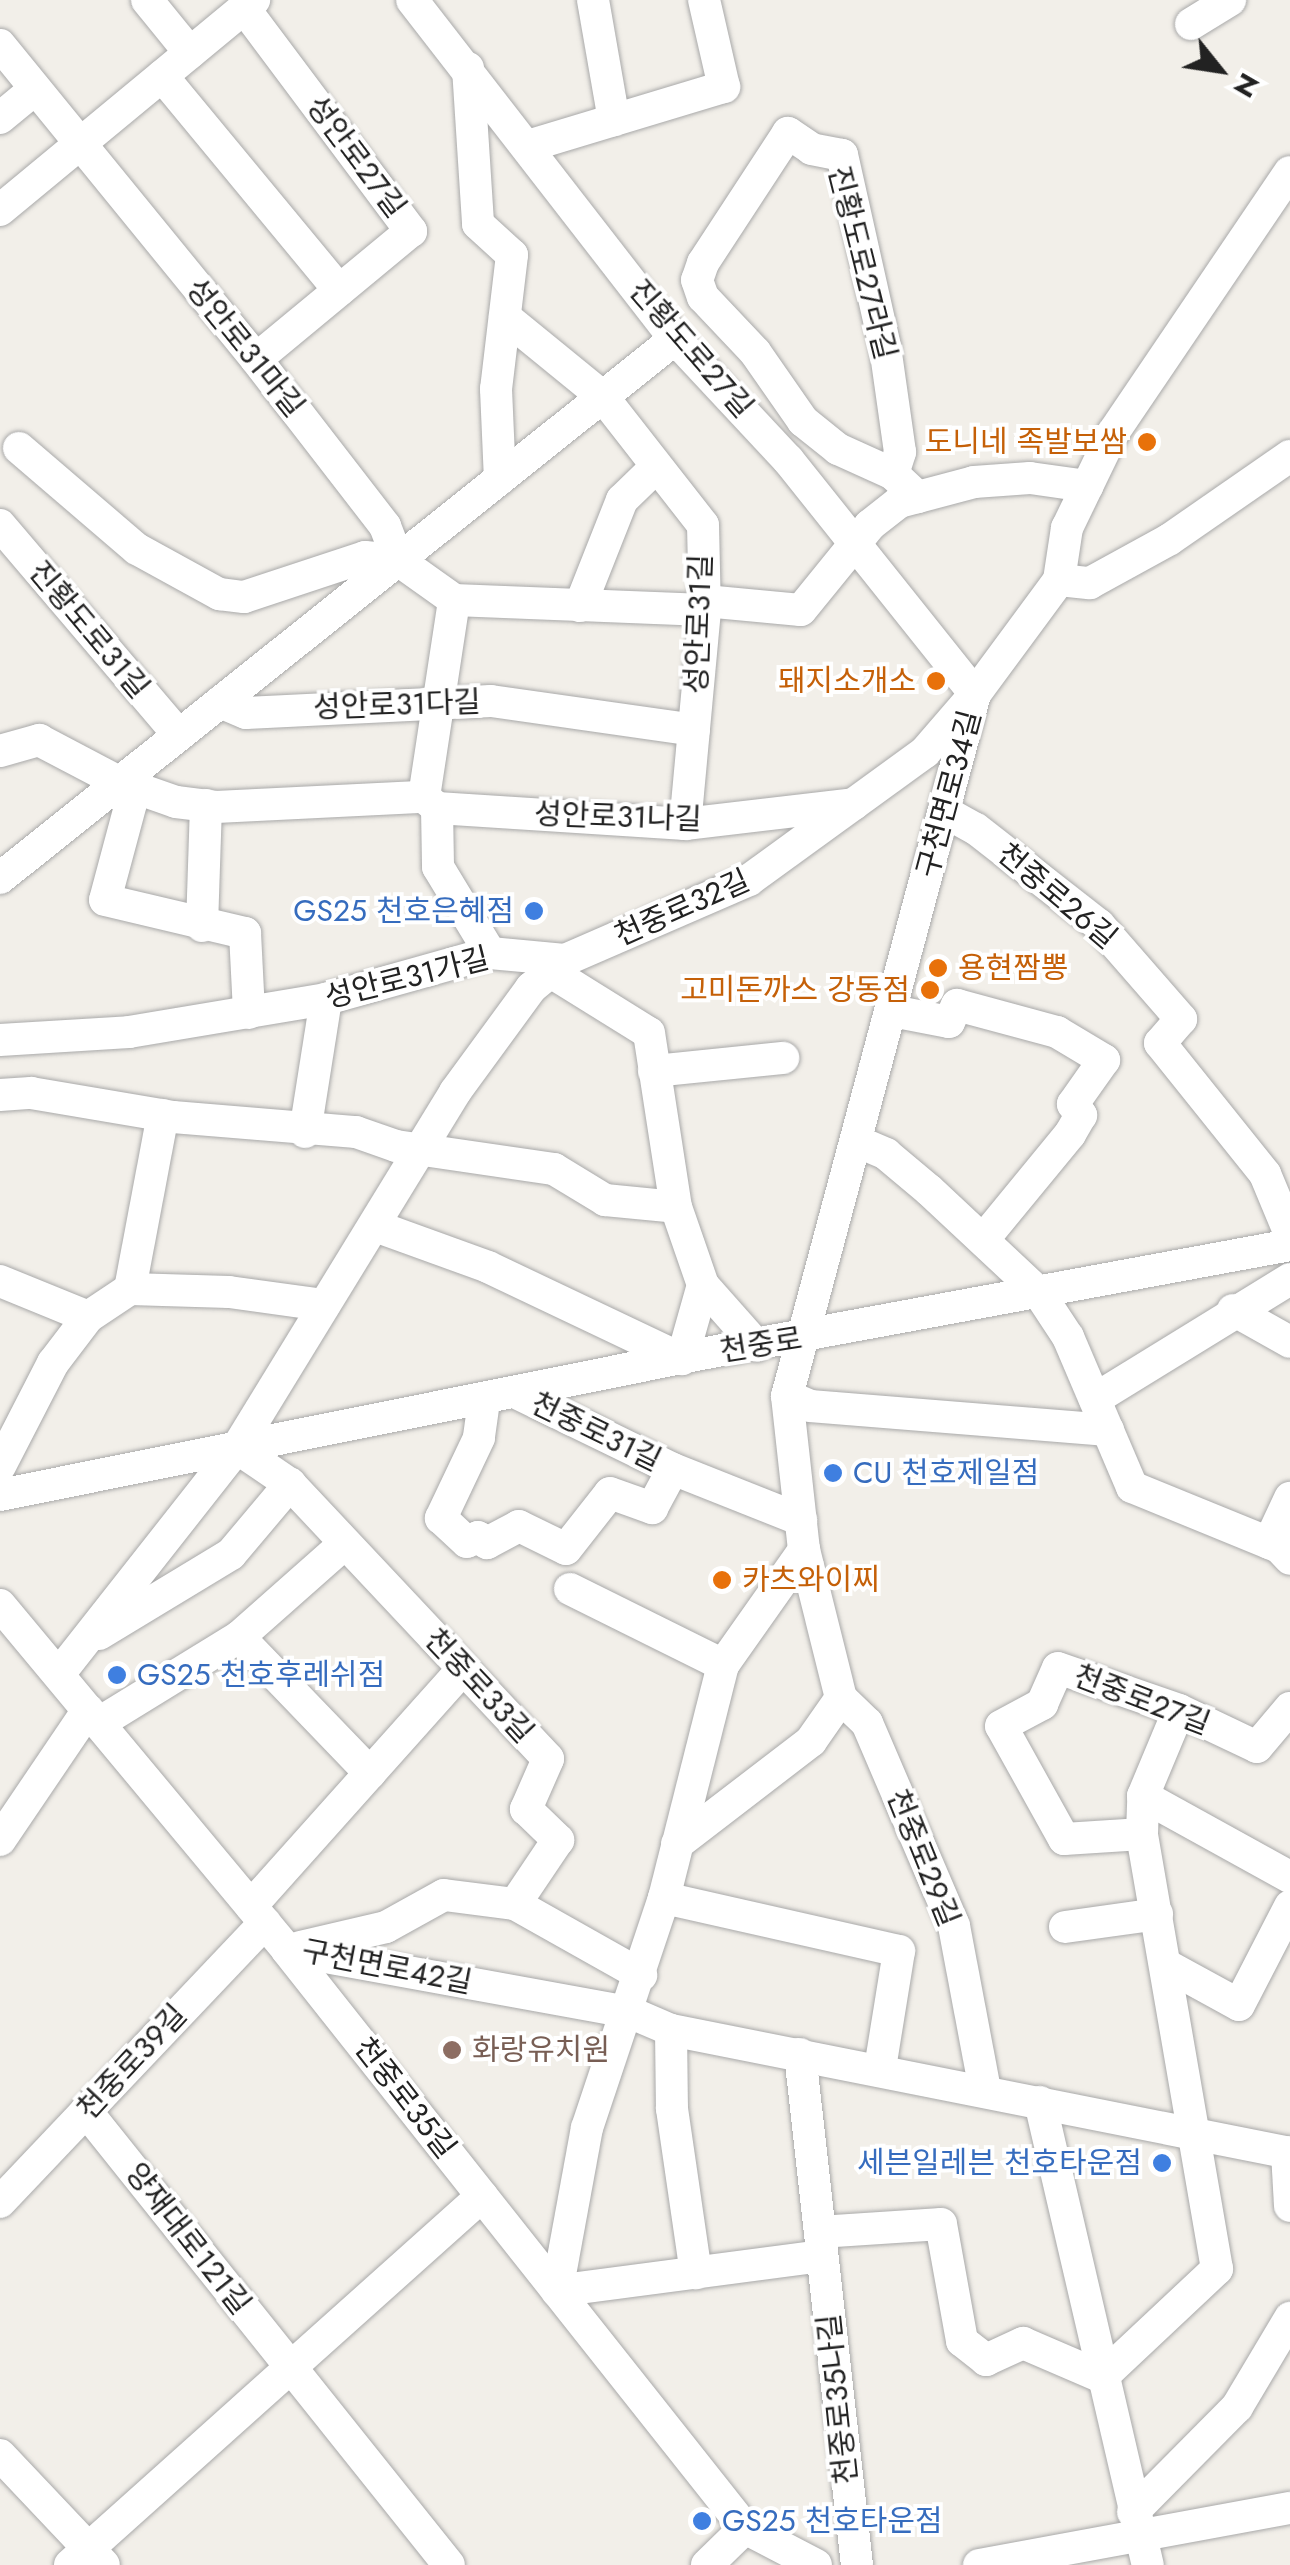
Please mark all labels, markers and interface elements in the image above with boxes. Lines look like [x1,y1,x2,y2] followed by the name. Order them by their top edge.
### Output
[1170,20,1270,120] north arrow
[1223,65,1270,105] text: N
[299,89,413,225] street label: 성안로27길
[821,162,903,364] street label: 진황도로27라길
[178,271,312,425] street label: 성안로31마길
[621,273,761,425] street label: 진황도로27길
[925,424,1127,460] place label: 도니네 족발보쌈
[1136,431,1158,453] marker: 도니네 족발보쌈
[679,553,719,695] street label: 성안로31길
[21,554,157,706] street label: 진황도로31길
[778,663,916,699] place label: 돼지소개소
[925,670,947,692] marker: 돼지소개소
[312,684,482,726] street label: 성안로31다길
[909,706,989,882] street label: 구천면로34길
[533,796,703,838] street label: 성안로31나길
[990,836,1124,956] street label: 천중로26길
[609,862,755,954] street label: 천중로32길
[293,893,514,929] place label: GS25 천호은혜점
[523,900,545,922] marker: GS25 천호은혜점
[321,940,493,1016] street label: 성안로31가길
[958,950,1068,986] place label: 용현짬뽕
[927,957,949,979] marker: 용현짬뽕
[680,972,910,1008] place label: 고미돈까스 강동점
[919,979,941,1001] marker: 고미돈까스 강동점
[717,1321,805,1369] street label: 천중로
[525,1385,667,1479] street label: 천중로31길
[853,1455,1039,1491] place label: CU 천호제일점
[822,1462,844,1484] marker: CU 천호제일점
[742,1562,880,1598] place label: 카츠와이찌
[711,1569,733,1591] marker: 카츠와이찌
[417,1621,541,1751] street label: 천중로33길
[137,1657,385,1693] place label: GS25 천호후레쉬점
[1069,1658,1215,1742] street label: 천중로27길
[106,1664,128,1686] marker: GS25 천호후레쉬점
[879,1784,967,1932] street label: 천중로29길
[299,1933,475,2001] street label: 구천면로42길
[70,1997,194,2127] street label: 천중로39길
[347,2030,463,2166] street label: 천중로35길
[472,2032,610,2068] place label: 화랑유치원
[441,2039,463,2061] marker: 화랑유치원
[857,2145,1142,2181] place label: 세븐일레븐 천호타운점
[1151,2152,1173,2174] marker: 세븐일레븐 천호타운점
[118,2156,258,2322] street label: 양재대로121길
[811,2312,865,2486] street label: 천중로35나길
[722,2503,943,2539] place label: GS25 천호타운점
[691,2510,713,2532] marker: GS25 천호타운점

